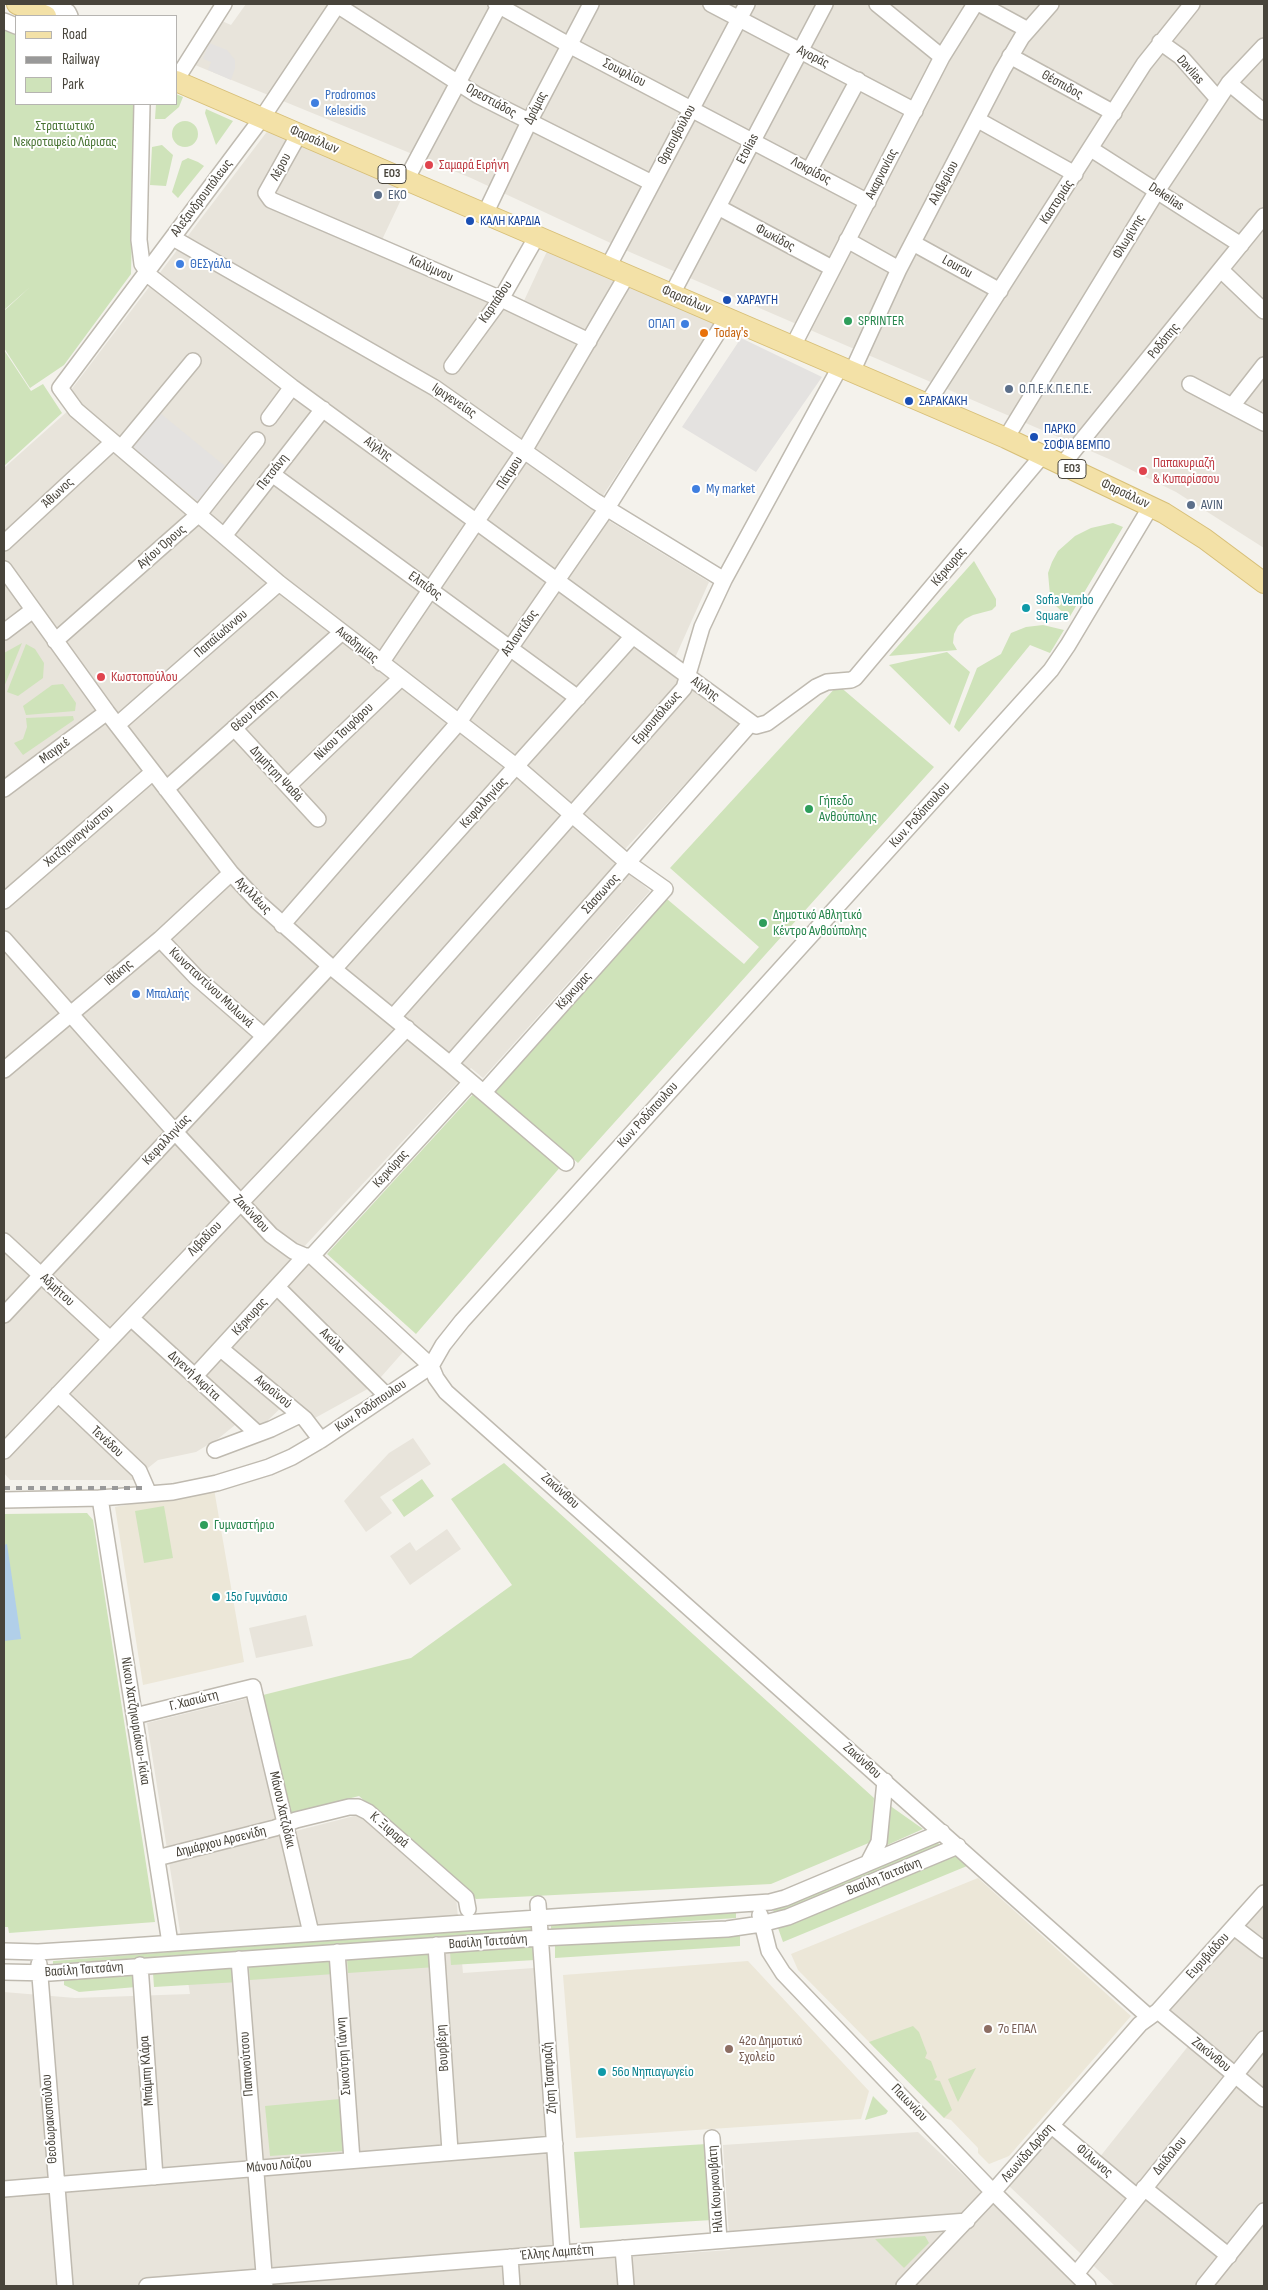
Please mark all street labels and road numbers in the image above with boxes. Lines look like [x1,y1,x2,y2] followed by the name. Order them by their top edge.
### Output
[794,42,832,72] street label: Αγοράς
[1173,52,1207,88] street label: Davlias
[600,55,648,91] street label: Σουφλίου
[1038,67,1086,103] street label: Θέσπιδος
[463,80,519,122] street label: Ορεστιάδος
[521,89,551,127] street label: Δράμας
[654,102,700,168] street label: Θρασυβούλου
[287,122,341,158] street label: Φαρσάλων
[733,131,763,167] street label: Etolias
[862,146,902,202] street label: Ακαρνανίας
[267,150,295,184] street label: Λέρου
[788,153,834,189] street label: Λοκρίδος
[167,156,237,240] street label: Αλεξανδρουπόλεως
[926,158,962,208] street label: Αλιβερίου
[378,164,406,183] road number: ΕΟ3
[1036,177,1078,227] street label: Καστοριάς
[1145,179,1187,215] street label: Dekelias
[1109,212,1149,262] street label: Φλωρίνης
[752,221,798,255] street label: Φωκίδος
[406,252,456,286] street label: Καλύμνου
[939,252,975,282] street label: Lourou
[476,278,516,326] street label: Καρπάθου
[659,282,713,318] street label: Φαρσάλων
[1144,320,1184,362] street label: Ροδόπης
[428,380,480,422] street label: Ιφιγενείας
[360,433,396,465] street label: Αίγλης
[254,451,292,493] street label: Πετσάνη
[493,453,527,493] street label: Πάτμου
[1058,459,1086,478] road number: ΕΟ3
[39,474,77,512] street label: Άθωνος
[1098,475,1152,513] street label: Φαρσάλων
[134,521,190,573] street label: Αγίου Όρους
[928,544,970,590] street label: Κέρκυρας
[405,568,445,604] street label: Ελπίδος
[191,606,251,662] street label: Παπαϊωάννου
[498,607,542,659] street label: Ατλαντίδος
[332,623,382,667] street label: Ακαδημίας
[687,673,723,705] street label: Αίγλης
[228,686,280,736] street label: Θέου Ράπτη
[629,688,685,748] street label: Ερμουπόλεως
[311,700,377,764] street label: Νίκου Τσιφόρου
[36,734,74,768] street label: Μαγριέ
[246,743,306,805] street label: Δημήτρη Ψαθά
[457,774,511,832] street label: Κεφαλληνίας
[886,779,954,851] street label: Κων. Ροδόπουλου
[41,801,117,871] street label: Χατζηαναγνώστου
[579,870,623,918] street label: Σάσσωνος
[231,874,275,918] street label: Αχιλλέως
[165,944,257,1032] street label: Κωνσταντίνου Μυλωνά
[101,956,137,990] street label: Ιθάκης
[553,968,595,1014] street label: Κέρκυρας
[614,1079,682,1151] street label: Κων. Ροδόπουλου
[139,1111,195,1169] street label: Κεφαλληνίας
[370,1146,412,1192] street label: Κερκύρας
[229,1191,273,1237] street label: Ζακύνθου
[184,1218,226,1260] street label: Λιβαδίου
[36,1270,78,1310] street label: Αδμήτου
[229,1294,271,1340] street label: Κέρκυρας
[316,1325,348,1357] street label: Ακύλα
[164,1347,224,1405] street label: Διγενή Ακρίτα
[251,1372,295,1412] street label: Ακροϊνού
[332,1376,410,1436] street label: Κων. Ροδόπουλου
[87,1423,127,1461] street label: Τενέδου
[537,1469,583,1513] street label: Ζακύνθου
[117,1656,153,1786] street label: Νίκου Χατζηκυριάκου-Γκίκα
[168,1687,220,1715] street label: Γ. Χασιώτη
[839,1739,885,1783] street label: Ζακύνθου
[265,1770,299,1850] street label: Μάνου Χατζιδάκι
[366,1808,412,1852] street label: Κ. Ξιφαρά
[174,1823,268,1861] street label: Δημάρχου Αρσενίδη
[844,1854,924,1900] street label: Βασίλη Τσιτσάνη
[1183,1930,1233,1982] street label: Ευρυβιάδου
[448,1931,528,1953] street label: Βασίλη Τσιτσάνη
[44,1959,124,1981] street label: Βασίλη Τσιτσάνη
[333,2016,355,2096] street label: Συκούτρη Γιάννη
[433,2024,453,2072] street label: Βουρβέρη
[236,2031,258,2097] street label: Παπανούτσου
[1188,2034,1234,2076] street label: Ζακύνθου
[136,2035,158,2107] street label: Μπάμπη Κλάρα
[539,2042,561,2114] street label: Ζήση Τσαπραζή
[38,2074,62,2164] street label: Θεοδωρακοπούλου
[887,2081,931,2125] street label: Παιωνίου
[998,2120,1058,2186] street label: Λεωνίδα Δρόση
[1150,2133,1190,2179] street label: Δαίδαλου
[1072,2141,1116,2181] street label: Φίλωνος
[705,2145,727,2233] street label: Ηλία Κουρκουβάτη
[246,2155,312,2177] street label: Μάνου Λοΐζου
[520,2241,594,2265] street label: Έλλης Λαμπέτη

